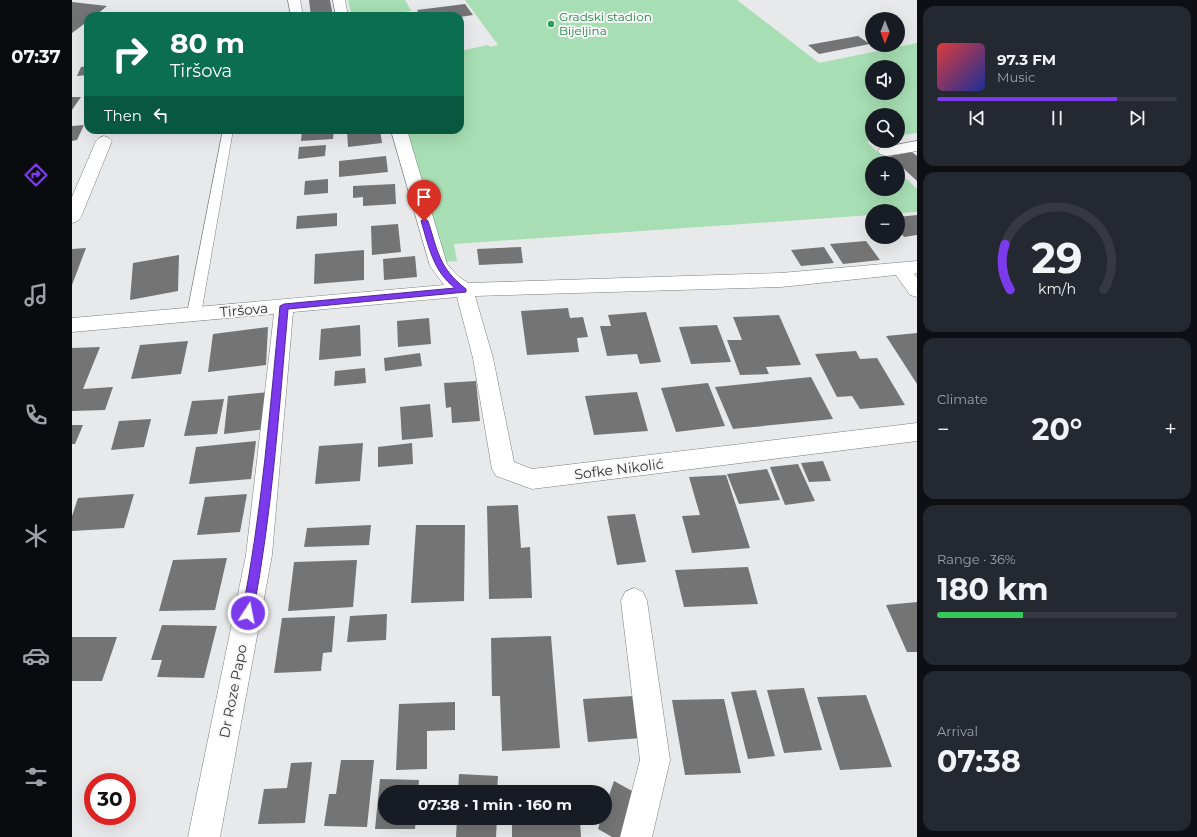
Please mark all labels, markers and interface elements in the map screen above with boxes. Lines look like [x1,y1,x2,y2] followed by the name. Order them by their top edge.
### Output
[559,9,652,38] place label: Gradski stadion Bijeljina
[865,12,905,52] north arrow
[865,12,905,244] map controls
[546,19,556,29] marker: Gradski stadion Bijeljina
[170,26,245,60] text: 80 m
[104,28,156,80] icon: right
[11,46,61,68] text: 07:37
[997,50,1056,69] text: 97.3 FM
[170,60,232,82] text: Tiršova
[865,60,905,100] button: sound
[997,69,1035,85] text: Music
[150,104,172,126] icon: left
[104,106,142,125] text: Then
[966,107,988,129] icon: previous
[1046,107,1068,129] icon: pause
[1126,107,1148,129] icon: next
[865,108,905,148] button: search
[865,156,905,196] button: +
[22,161,50,189] icon: directions
[407,180,441,221] pin
[413,186,435,208] icon: arrive
[865,204,905,244] button: −
[1031,233,1083,283] text: 29
[1038,280,1076,298] text: km/h
[22,281,50,309] icon: music
[219,299,269,321] street label: Tiršova
[937,391,988,407] text: Climate
[22,401,50,429] icon: phone
[1032,411,1082,448] text: 20°
[937,416,950,443] text: −
[1164,416,1177,443] text: +
[573,455,665,483] street label: Sofke Nikolić
[22,522,50,550] icon: climate
[937,551,1015,567] text: Range · 36%
[937,571,1048,608] text: 180 km
[227,592,269,634] position arrow
[22,642,50,670] icon: car
[215,642,251,739] street label: Dr Roze Papo
[937,723,978,739] text: Arrival
[937,743,1021,780] text: 07:38
[22,763,50,791] icon: filters
[84,773,136,825] speed limit sign: 30
[418,795,572,814] text: 07:38 · 1 min · 160 m

